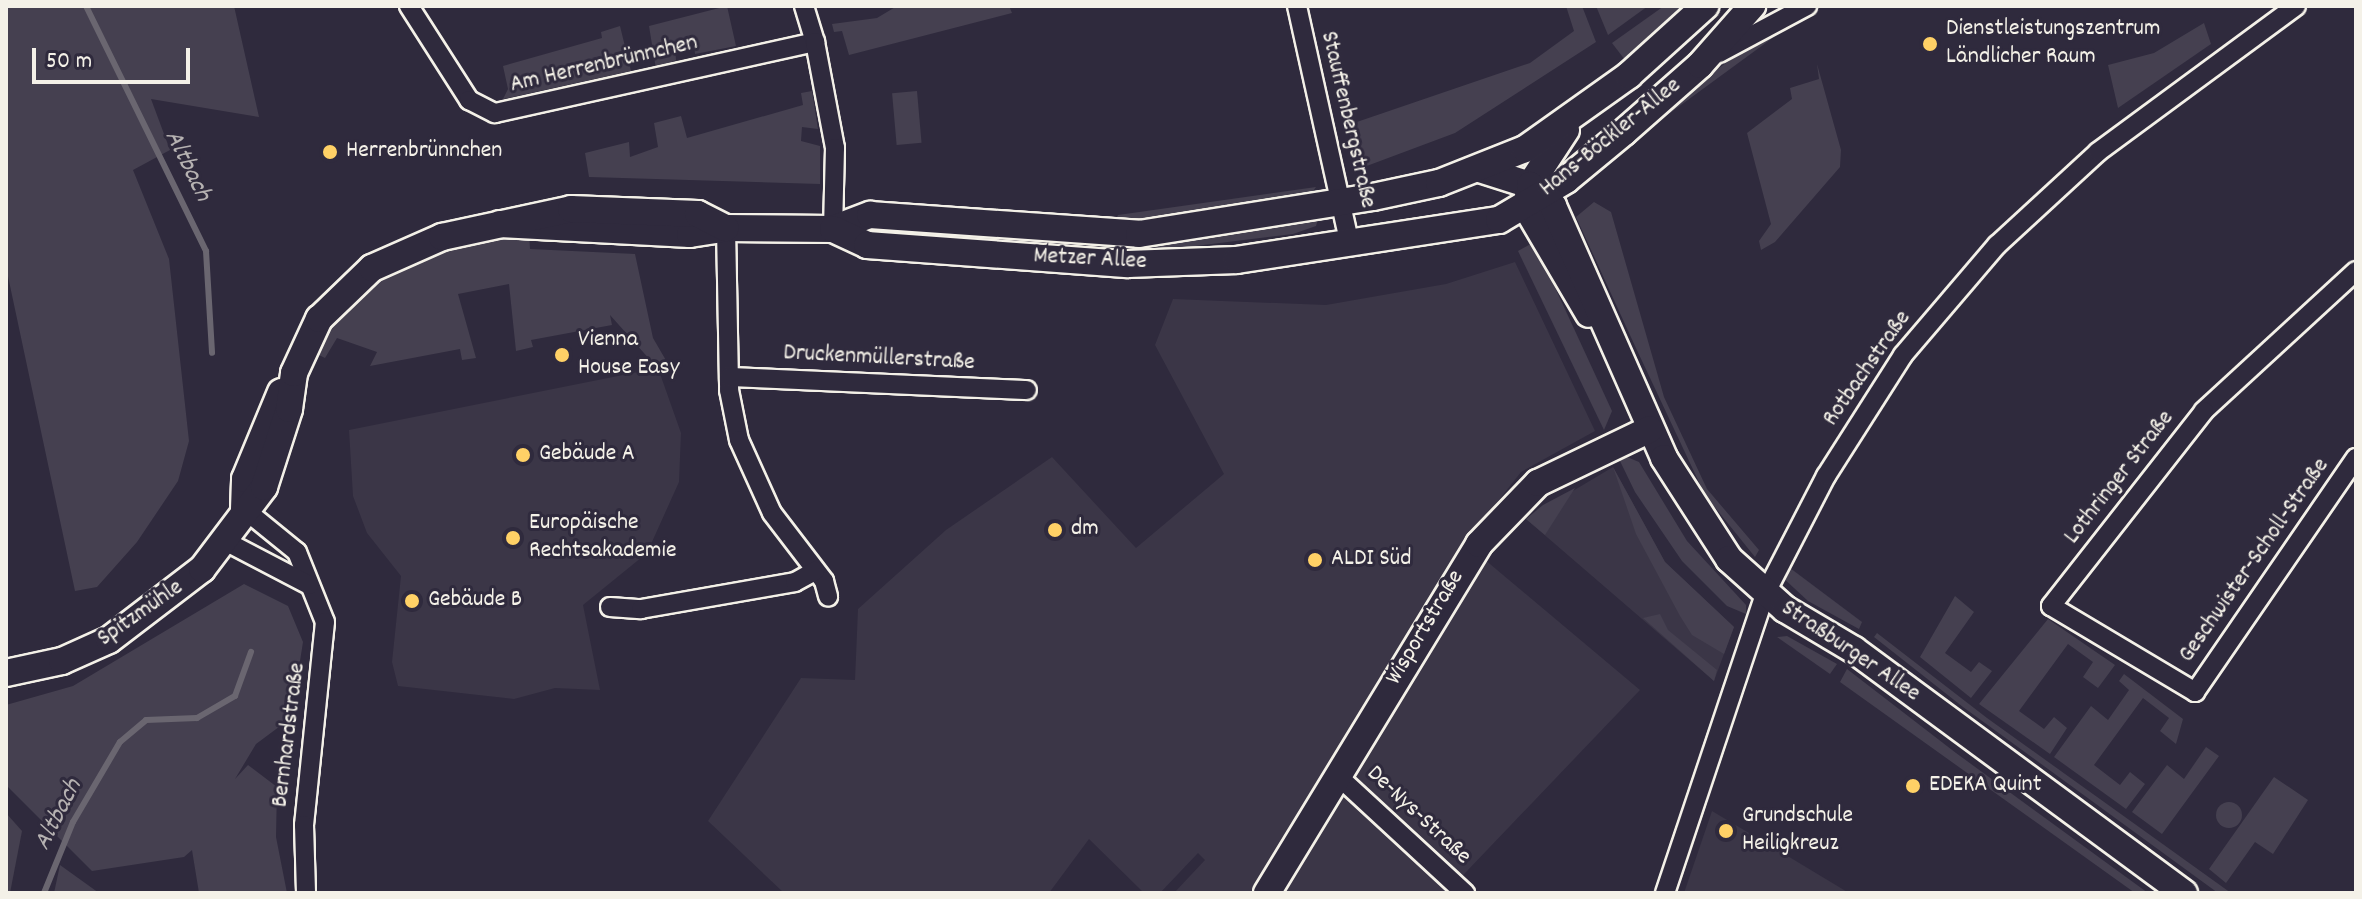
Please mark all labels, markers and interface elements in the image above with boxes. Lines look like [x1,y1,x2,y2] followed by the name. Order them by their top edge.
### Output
[1946,16,2160,72] place label: Dienstleistungszentrum Ländlicher Raum
[507,29,701,101] street label: Am Herrenbrünnchen
[1313,29,1381,211] street label: Stauffenbergstraße
[36,32,194,82] scale bar
[1921,35,1939,53] marker: Dienstleistungszentrum Ländlicher Raum
[46,45,92,79] text: 50 m
[1535,72,1687,204] street label: Hans-Böckler-Allee
[156,125,218,207] water label: Altbach
[346,138,502,166] place label: Herrenbrünnchen
[321,143,339,161] marker: Herrenbrünnchen
[1033,243,1147,277] street label: Metzer Allee
[1818,306,1918,432] street label: Rotbachstraße
[578,327,679,383] place label: Vienna House Easy
[783,340,975,378] street label: Druckenmüllerstraße
[553,346,571,364] marker: Vienna House Easy
[2059,405,2181,551] street label: Lothringer Straße
[539,441,635,469] place label: Gebäude A
[514,446,532,464] marker: Gebäude A
[2174,453,2336,669] street label: Geschwister-Scholl-Straße
[529,510,676,566] place label: Europäische Rechtsakademie
[1071,516,1099,544] place label: dm
[1046,521,1064,539] marker: dm
[504,529,522,547] marker: Europäische Rechtsakademie
[1331,546,1411,574] place label: ALDI Süd
[1306,551,1324,569] marker: ALDI Süd
[1380,565,1472,691] street label: Wisportstraße
[93,574,189,654] street label: Spitzmühle
[428,587,522,615] place label: Gebäude B
[403,592,421,610] marker: Gebäude B
[1775,595,1925,709] street label: Straßburger Allee
[267,661,313,809] street label: Bernhardstraße
[1360,760,1476,872] street label: De-Nys-Straße
[1929,772,2042,800] place label: EDEKA Quint
[28,774,90,856] water label: Altbach
[1904,777,1922,795] marker: EDEKA Quint
[1742,803,1853,859] place label: Grundschule Heiligkreuz
[1717,822,1735,840] marker: Grundschule Heiligkreuz

